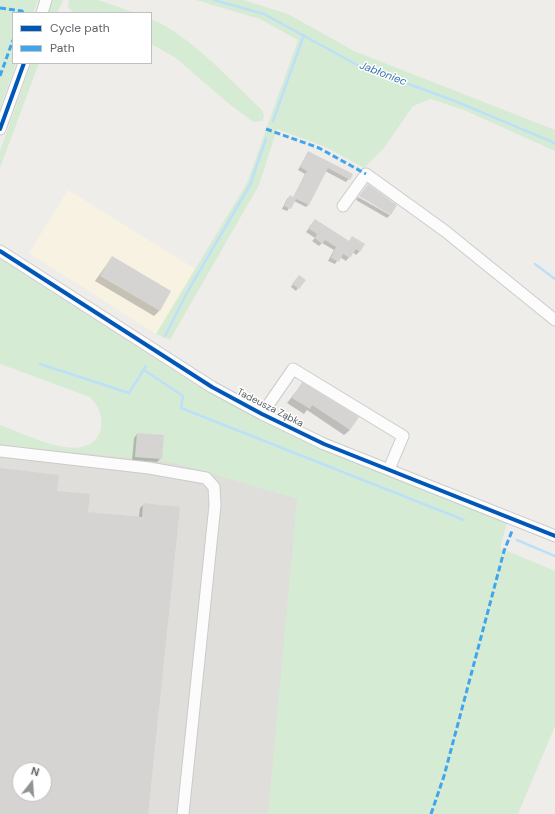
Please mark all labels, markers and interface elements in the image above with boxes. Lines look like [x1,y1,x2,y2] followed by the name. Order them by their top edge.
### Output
[12,12,152,64] legend
[50,20,110,36] text: Cycle path
[50,40,75,56] text: Path
[358,59,408,89] water label: Jabłoniec
[235,386,305,430] street label: Tadeusza Ząbka
[12,762,52,802] north arrow
[29,764,41,779] text: N

